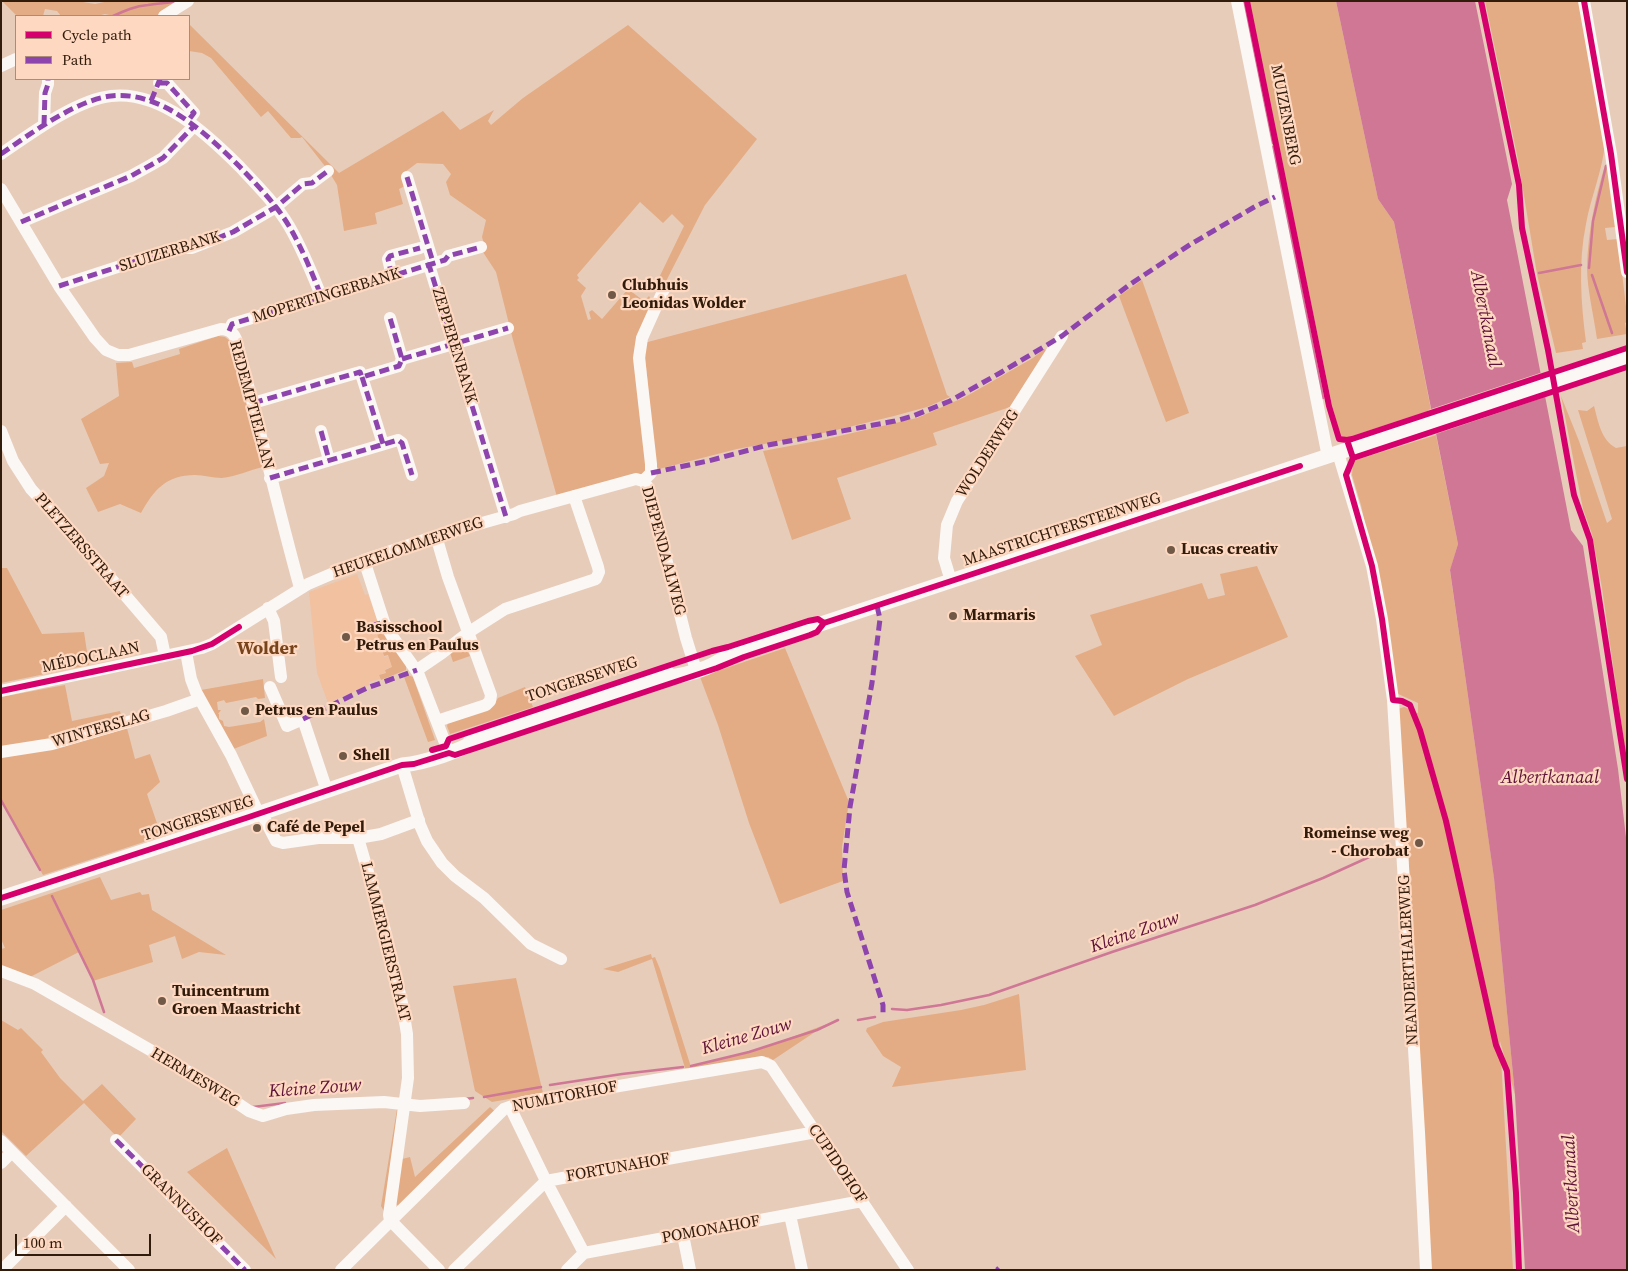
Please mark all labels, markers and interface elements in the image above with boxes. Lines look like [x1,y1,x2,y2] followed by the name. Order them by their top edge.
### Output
[15,15,190,80] legend
[62,24,132,45] text: Cycle path
[62,49,92,70] text: Path
[1266,63,1304,167] street label: MUIZENBERG
[117,227,223,277] street label: SLUIZERBANK
[251,264,403,328] street label: MOPERTINGERBANK
[1465,269,1505,369] water label: Albertkanaal
[622,276,746,314] place label: Clubhuis Leonidas Wolder
[427,286,481,406] street label: ZEPPERENBANK
[606,289,618,301] marker: Clubhuis Leonidas Wolder
[225,339,277,471] street label: REDEMPTIELAAN
[952,406,1024,502] street label: WOLDERWEG
[637,485,689,617] street label: DIEPENDAALWEG
[30,489,132,603] street label: PLETZERSSTRAAT
[961,489,1163,571] street label: MAASTRICHTERSTEENWEG
[330,513,486,583] street label: HEUKELOMMERWEG
[1181,540,1278,560] place label: Lucas creativ
[1165,544,1177,556] marker: Lucas creativ
[963,606,1036,626] place label: Marmaris
[947,610,959,622] marker: Marmaris
[356,618,479,656] place label: Basisschool Petrus en Paulus
[340,631,352,643] marker: Basisschool Petrus en Paulus
[40,638,142,678] street label: MÉDOCLAAN
[237,638,297,660] district label: Wolder
[524,653,640,707] street label: TONGERSEWEG
[255,701,378,721] place label: Petrus en Paulus
[239,705,251,717] marker: Petrus en Paulus
[50,706,152,752] street label: WINTERSLAG
[353,746,390,766] place label: Shell
[337,750,349,762] marker: Shell
[1501,767,1599,789] water label: Albertkanaal
[140,792,256,846] street label: TONGERSEWEG
[267,818,365,838] place label: Café de Pepel
[251,822,263,834] marker: Café de Pepel
[1303,824,1409,862] place label: Romeinse weg - Chorobat
[1413,837,1425,849] marker: Romeinse weg - Chorobat
[356,860,414,1024] street label: LAMMERGIERSTRAAT
[1395,874,1423,1046] street label: NEANDERTHALERWEG
[1088,908,1182,958] water label: Kleine Zouw
[172,982,301,1020] place label: Tuincentrum Groen Maastricht
[156,995,168,1007] marker: Tuincentrum Groen Maastricht
[699,1014,795,1060] water label: Kleine Zouw
[147,1044,243,1112] street label: HERMESWEG
[268,1075,362,1103] water label: Kleine Zouw
[511,1077,619,1117] street label: NUMITORHOF
[804,1121,870,1207] street label: CUPIDOHOF
[1559,1134,1585,1234] water label: Albertkanaal
[565,1149,671,1187] street label: FORTUNAHOF
[136,1160,226,1250] street label: GRANNUSHOF
[660,1212,762,1248] street label: POMONAHOF
[18,1224,154,1256] scale bar
[23,1232,63,1253] text: 100 m

